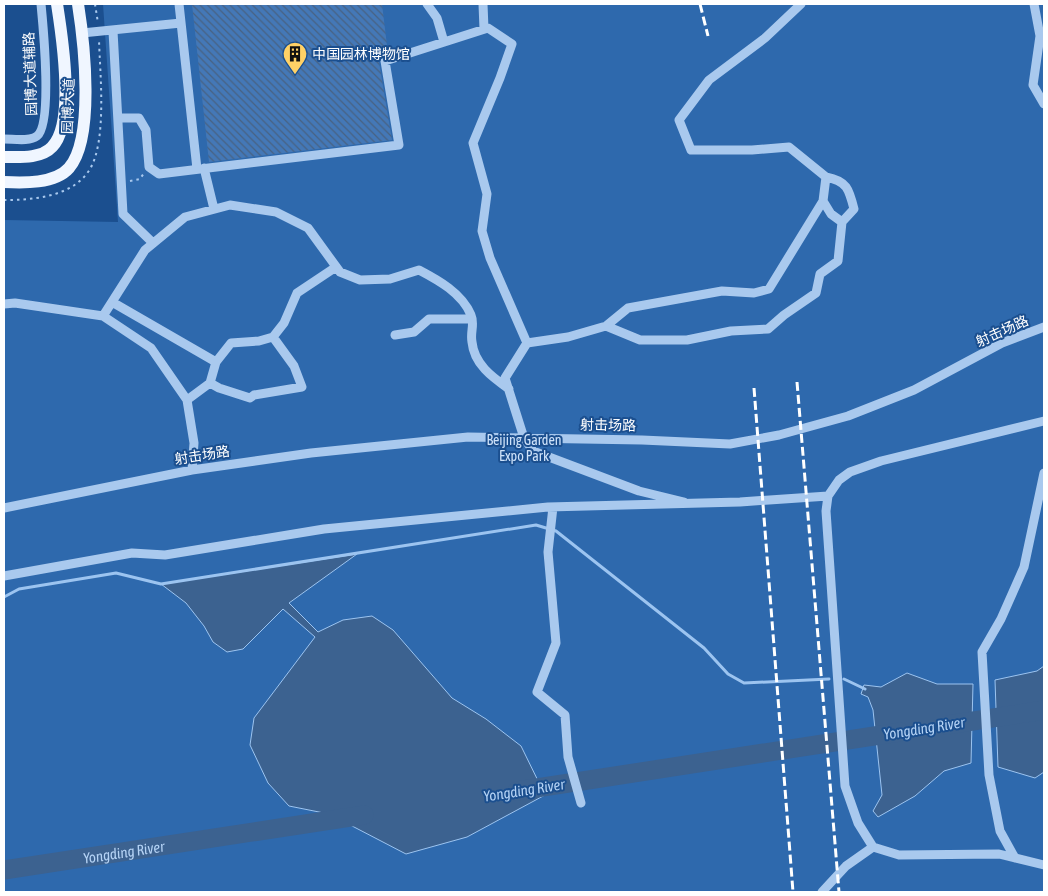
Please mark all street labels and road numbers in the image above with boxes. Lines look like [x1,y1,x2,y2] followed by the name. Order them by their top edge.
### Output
[21,32,39,116] street label: 园博大道辅路
[59,78,77,134] street label: 园博大道
[973,312,1031,350] street label: 射击场路
[580,417,636,433] street label: 射击场路
[173,443,231,467] street label: 射击场路

